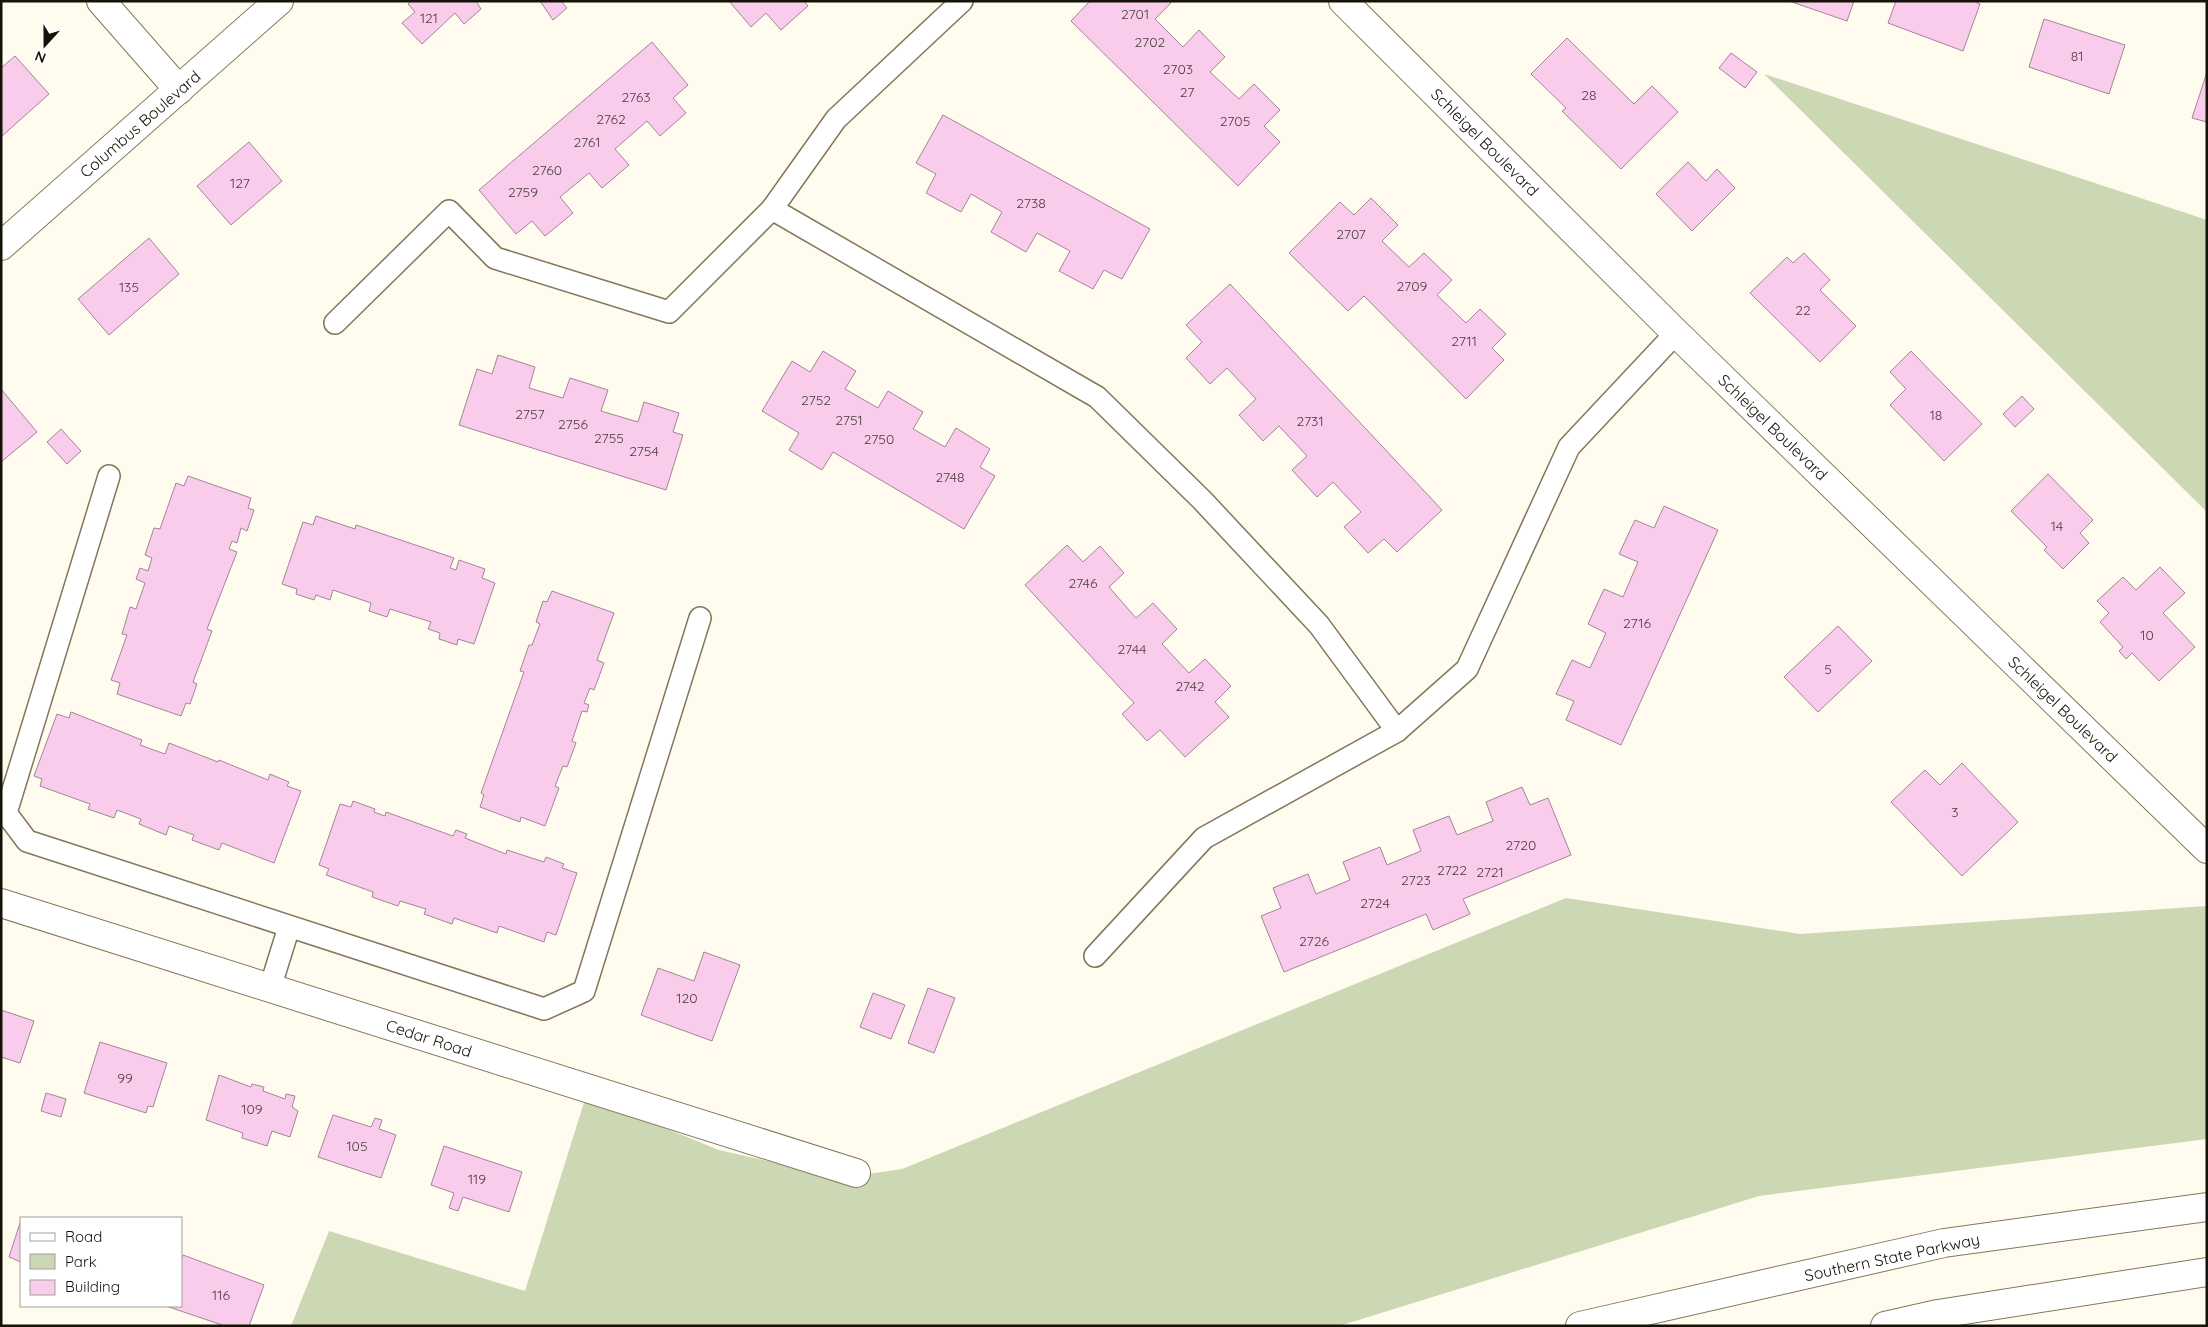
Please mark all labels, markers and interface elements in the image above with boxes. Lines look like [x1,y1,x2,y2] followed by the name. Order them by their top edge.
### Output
[1121,5,1149,23] house number: 2701
[420,9,438,27] house number: 121
[20,20,70,70] north arrow
[1135,33,1166,51] house number: 2702
[32,47,48,67] text: N
[2071,47,2083,65] house number: 81
[1163,60,1193,78] house number: 2703
[76,66,204,182] street label: Columbus Boulevard
[1180,83,1194,101] house number: 27
[1427,84,1543,200] street label: Schleigel Boulevard
[1581,86,1597,104] house number: 28
[621,88,651,106] house number: 2763
[596,110,626,128] house number: 2762
[1220,112,1250,130] house number: 2705
[574,133,600,151] house number: 2761
[532,161,562,179] house number: 2760
[230,174,250,192] house number: 127
[508,183,538,201] house number: 2759
[1016,194,1046,212] house number: 2738
[1336,225,1366,243] house number: 2707
[1397,277,1428,295] house number: 2709
[119,278,139,296] house number: 135
[1795,301,1811,319] house number: 22
[1451,332,1477,350] house number: 2711
[1714,370,1832,484] street label: Schleigel Boulevard
[801,391,831,409] house number: 2752
[515,405,545,423] house number: 2757
[1930,406,1942,424] house number: 18
[835,411,863,429] house number: 2751
[1296,412,1324,430] house number: 2731
[558,415,588,433] house number: 2756
[594,429,624,447] house number: 2755
[864,430,894,448] house number: 2750
[629,442,659,460] house number: 2754
[935,468,965,486] house number: 2748
[2051,517,2063,535] house number: 14
[1068,574,1098,592] house number: 2746
[1623,614,1651,632] house number: 2716
[2140,626,2154,644] house number: 10
[1118,640,1146,658] house number: 2744
[2004,652,2122,766] street label: Schleigel Boulevard
[1824,660,1832,678] house number: 5
[1175,677,1205,695] house number: 2742
[1951,803,1959,821] house number: 3
[1506,836,1536,854] house number: 2720
[1437,861,1467,879] house number: 2722
[1476,863,1504,881] house number: 2721
[1401,871,1431,889] house number: 2723
[1360,894,1390,912] house number: 2724
[1299,932,1329,950] house number: 2726
[676,989,698,1007] house number: 120
[384,1015,474,1061] street label: Cedar Road
[117,1069,133,1087] house number: 99
[241,1100,263,1118] house number: 109
[346,1137,368,1155] house number: 105
[468,1170,486,1188] house number: 119
[20,1217,182,1307] legend
[65,1227,102,1246] text: Road
[1803,1229,1981,1285] street label: Southern State Parkway
[65,1252,97,1271] text: Park
[65,1277,120,1296] text: Building
[212,1286,230,1304] house number: 116

